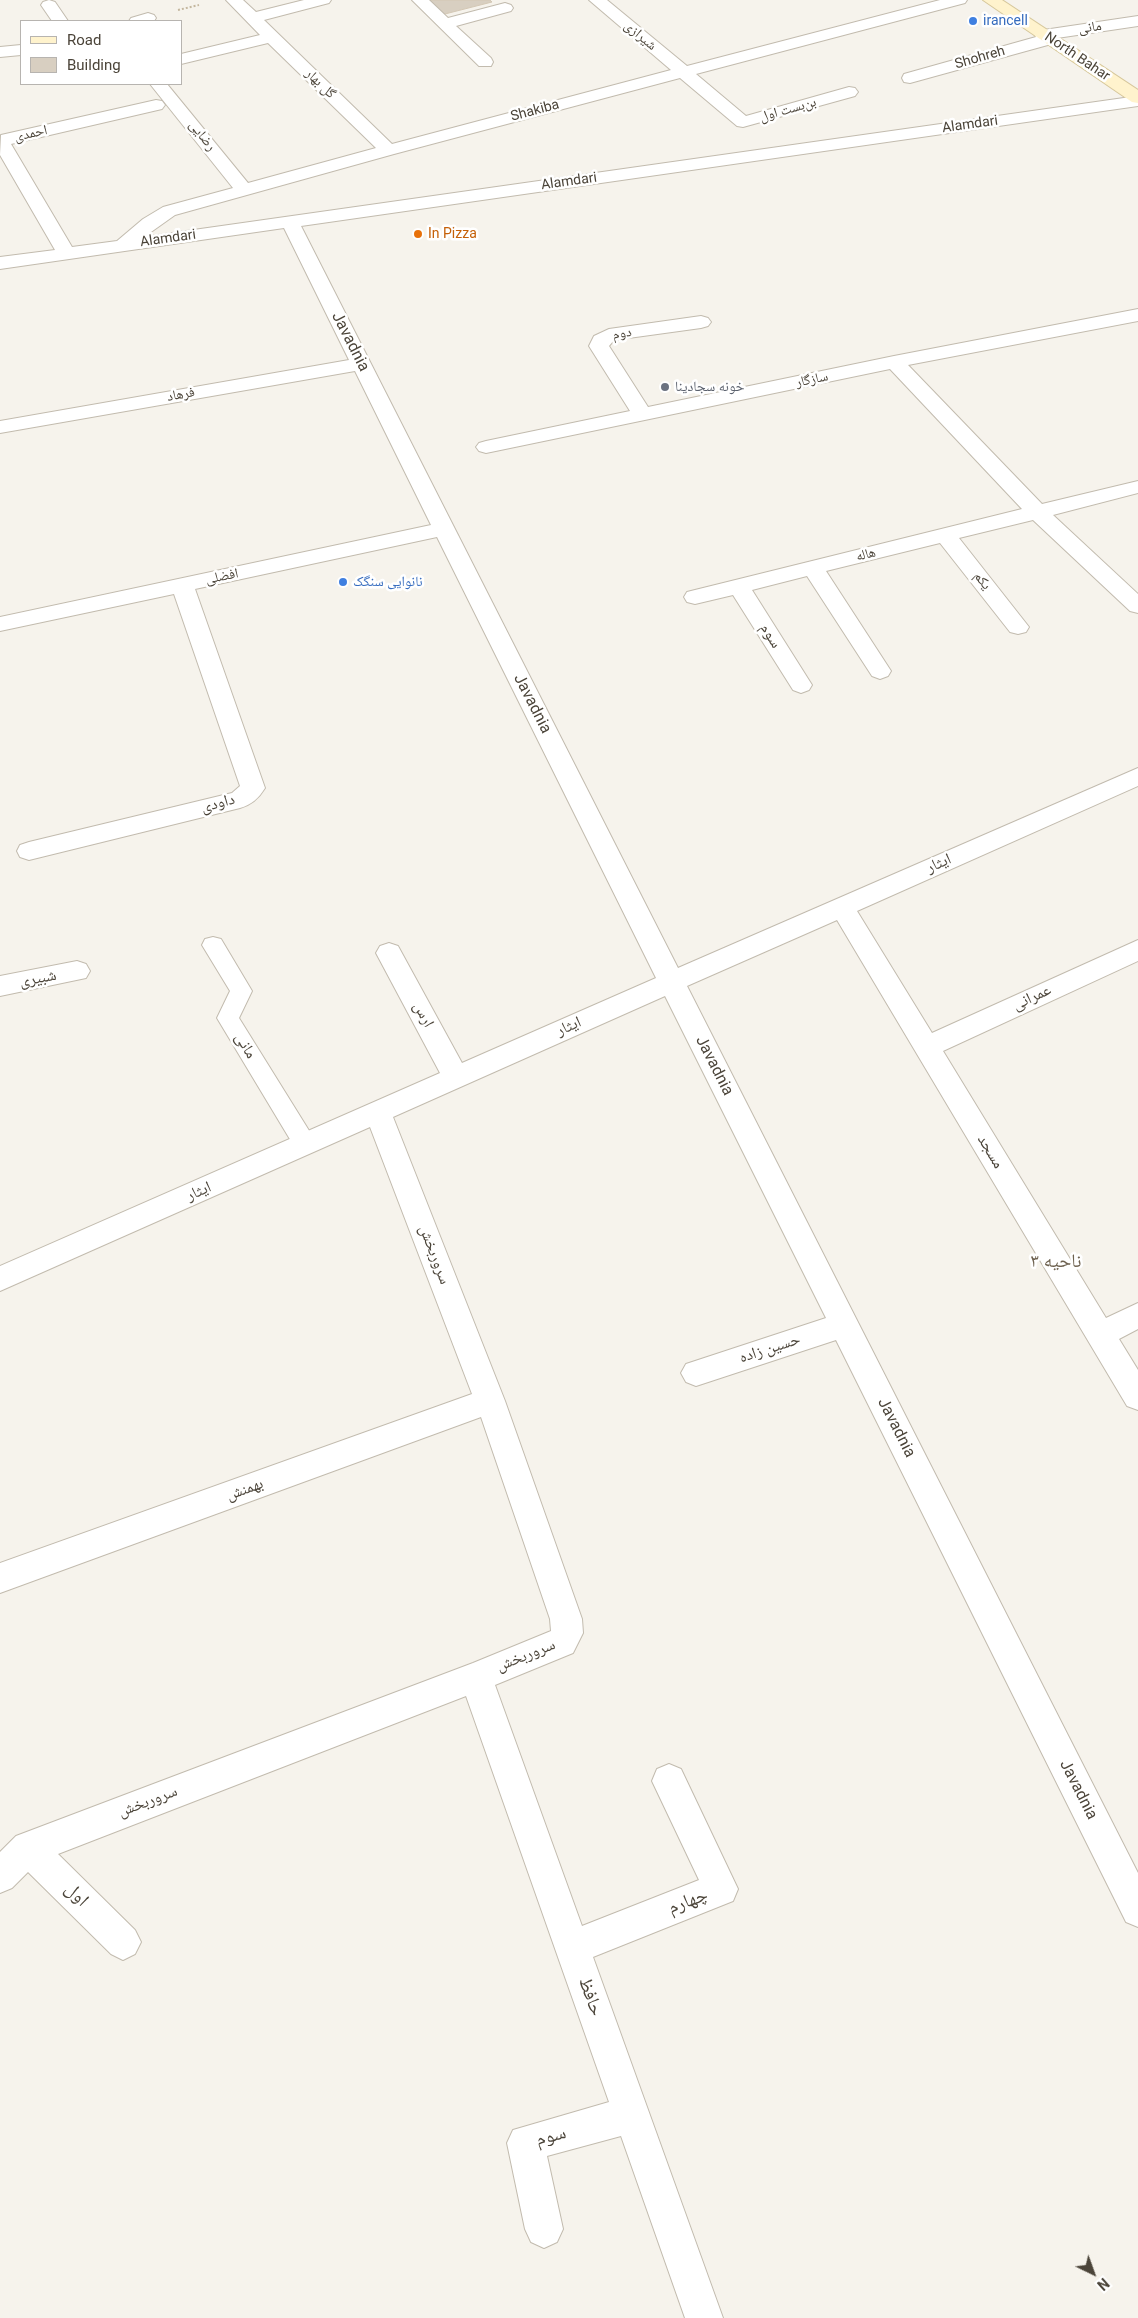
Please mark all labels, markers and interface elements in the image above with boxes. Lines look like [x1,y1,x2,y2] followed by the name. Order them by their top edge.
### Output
[983,13,1028,29] place label: irancell
[967,15,979,27] marker: irancell
[620,18,660,54] street label: شیرازی
[1077,18,1103,38] street label: مانی
[20,20,182,85] legend
[1041,29,1113,85] street label: North Bahar
[67,31,101,49] text: Road
[953,43,1007,73] street label: Shohreh
[67,56,121,74] text: Building
[301,66,339,102] street label: گل بهار
[758,94,818,126] street label: بن‌بست اول
[509,96,561,126] street label: Shakiba
[941,113,999,137] street label: Alamdari
[185,117,219,155] street label: رضایی
[13,122,49,146] street label: احمدی
[540,170,598,194] street label: Alamdari
[428,226,477,242] place label: In Pizza
[139,227,197,251] street label: Alamdari
[412,228,424,240] marker: In Pizza
[327,309,373,375] street label: Javadnia
[611,324,633,344] street label: دوم
[794,368,830,392] street label: سازگار
[675,379,744,395] place label: خونه سجادینا
[659,381,671,393] marker: خونه سجادینا
[166,384,196,406] street label: فرهاد
[854,544,878,566] street label: هاله
[204,565,240,589] street label: افضلی
[970,568,994,594] street label: یکم
[353,574,423,590] place label: نانوایی سنگک
[337,576,349,588] marker: نانوایی سنگک
[755,620,785,652] street label: سوم
[509,671,555,737] street label: Javadnia
[199,790,237,818] street label: داودی
[924,850,954,878] street label: ایثار
[18,966,58,992] street label: شبیری
[1010,981,1054,1015] street label: عمرانی
[408,999,438,1031] street label: ارس
[554,1013,584,1041] street label: ایثار
[230,1030,260,1062] street label: مانی
[691,1033,737,1099] street label: Javadnia
[972,1132,1008,1172] street label: مسجد
[184,1178,214,1206] street label: ایثار
[414,1223,454,1287] street label: سروربخش
[1031,1251,1081,1273] district label: ناحیه ۳
[737,1330,803,1368] street label: حسین زاده
[873,1395,919,1461] street label: Javadnia
[224,1474,266,1506] street label: بهمنش
[494,1635,558,1677] street label: سروربخش
[1055,1757,1101,1823] street label: Javadnia
[116,1782,180,1822] street label: سروربخش
[59,1878,93,1912] street label: اول
[665,1884,711,1920] street label: چهارم
[573,1974,607,2020] street label: حافظ
[533,2122,569,2152] street label: سوم
[1068,2248,1118,2298] north arrow
[1094,2275,1112,2293] text: N

